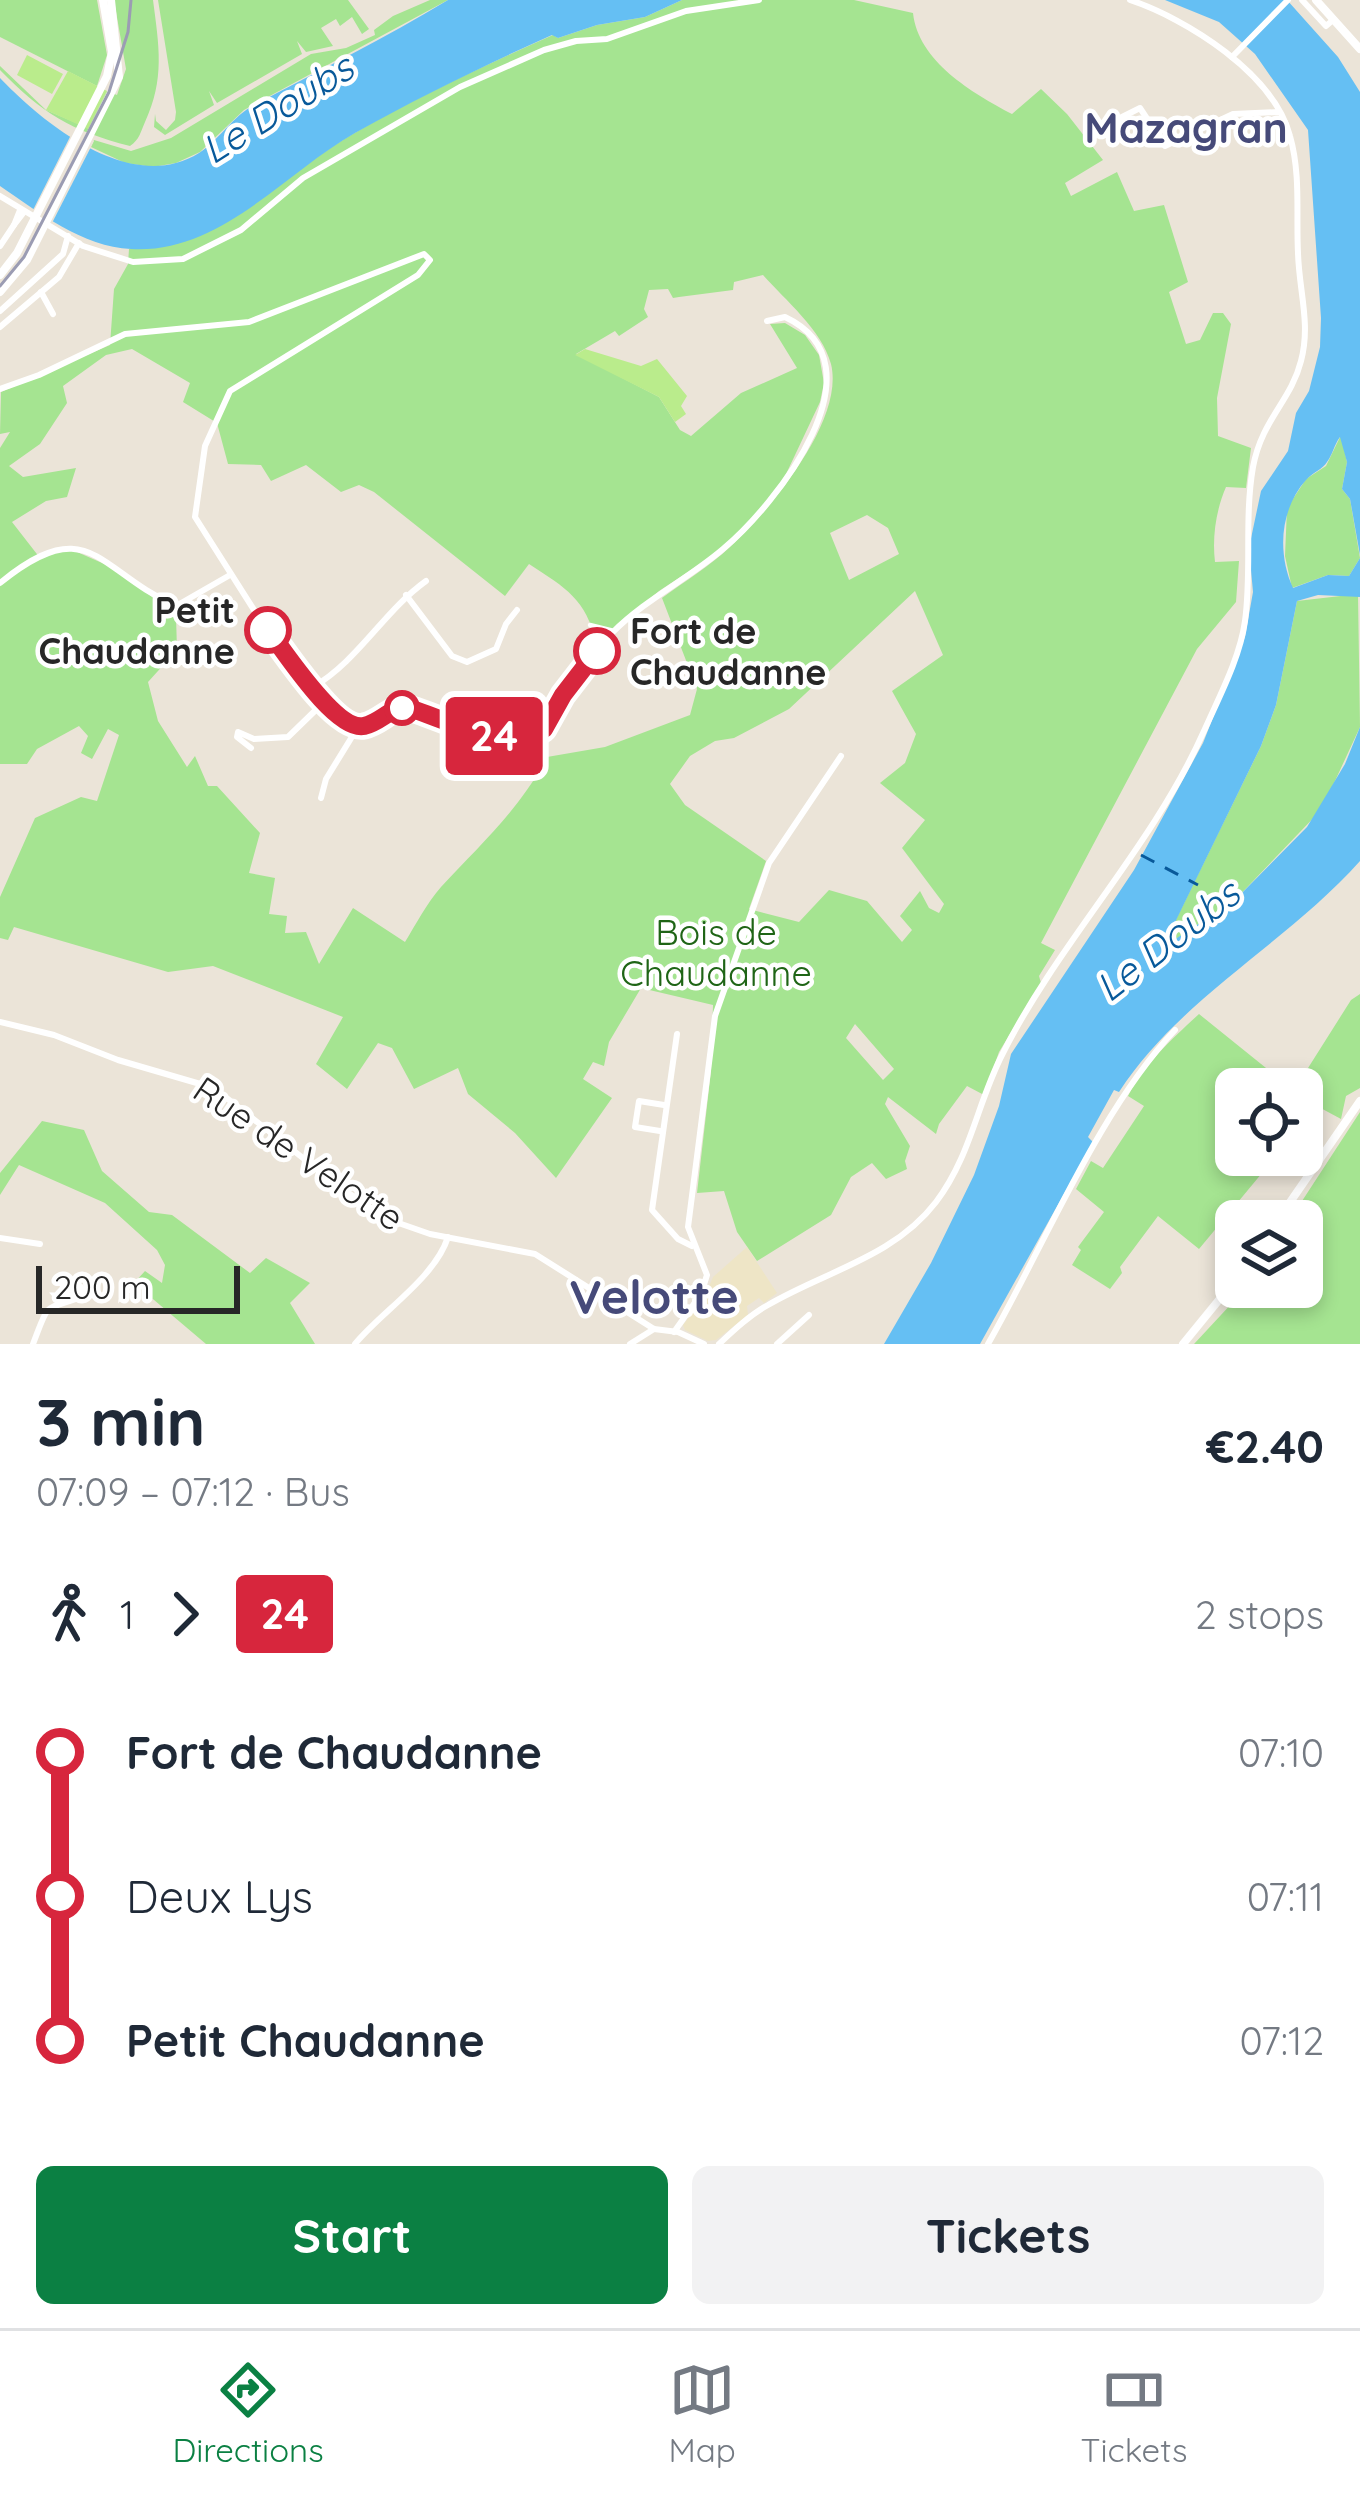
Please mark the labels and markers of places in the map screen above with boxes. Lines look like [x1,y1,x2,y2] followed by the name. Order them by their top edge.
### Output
[39,587,235,673] place label: Petit Chaudanne
[246,608,290,652] marker: Petit Chaudanne
[630,608,826,694] place label: Fort de Chaudanne
[575,629,619,673] marker: Fort de Chaudanne
[386,692,418,724] unlabelled marker

